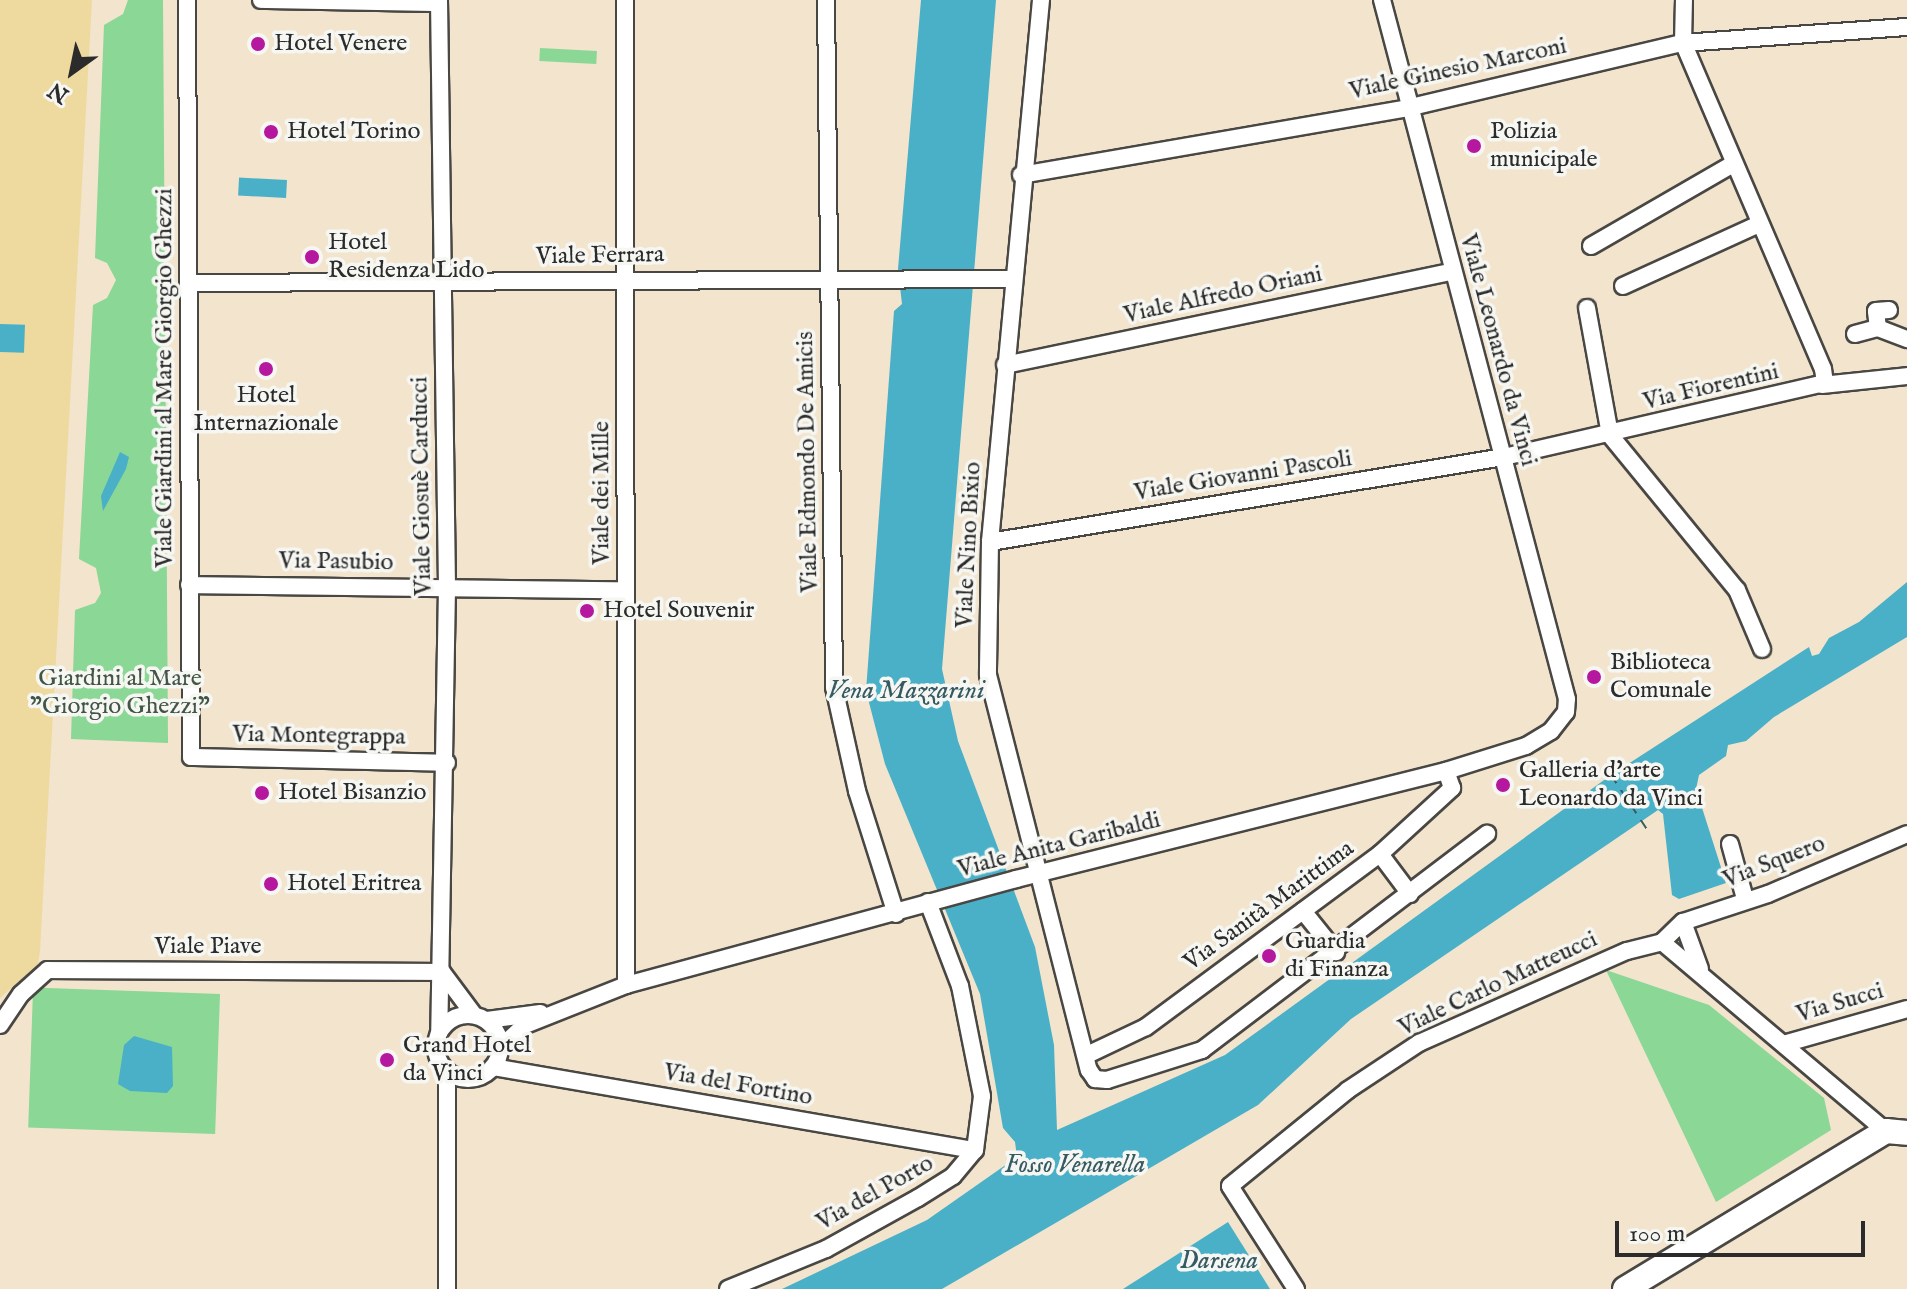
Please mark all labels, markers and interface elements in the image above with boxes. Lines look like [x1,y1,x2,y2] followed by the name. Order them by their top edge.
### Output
[274,30,407,58] place label: Hotel Venere
[32,32,112,112] north arrow
[1347,32,1569,106] street label: Viale Ginesio Marconi
[249,35,267,53] marker: Hotel Venere
[43,75,75,109] text: N
[287,118,420,146] place label: Hotel Torino
[1490,118,1597,174] place label: Polizia municipale
[262,123,280,141] marker: Hotel Torino
[1465,137,1483,155] marker: Polizia municipale
[151,188,179,568] street label: Viale Giardini al Mare Giorgio Ghezzi
[328,229,484,285] place label: Hotel Residenza Lido
[1453,231,1543,469] street label: Viale Leonardo da Vinci
[536,240,664,272] street label: Viale Ferrara
[303,248,321,266] marker: Hotel Residenza Lido
[1121,260,1325,330] street label: Viale Alfredo Oriani
[791,331,825,593] street label: Viale Edmondo De Amicis
[1640,357,1782,417] street label: Via Fiorentini
[257,360,275,378] marker: Hotel Internazionale
[406,376,438,596] street label: Viale Giosuè Carducci
[193,382,339,438] place label: Hotel Internazionale
[588,421,616,565] street label: Viale dei Mille
[1132,445,1354,507] street label: Viale Giovanni Pascoli
[950,461,988,629] street label: Viale Nino Bixio
[278,547,394,577] street label: Via Pasubio
[603,597,754,625] place label: Hotel Souvenir
[578,602,596,620] marker: Hotel Souvenir
[1610,649,1712,705] place label: Biblioteca Comunale
[30,665,210,721] park label: Giardini al Mare "Giorgio Ghezzi"
[1585,668,1603,686] marker: Biblioteca Comunale
[828,675,984,707] water label: Vena Mazzarini
[232,720,406,752] street label: Via Montegrappa
[1519,757,1703,813] place label: Galleria d'arte Leonardo da Vinci
[1494,776,1512,794] marker: Galleria d'arte Leonardo da Vinci
[278,779,426,807] place label: Hotel Bisanzio
[253,784,271,802] marker: Hotel Bisanzio
[955,806,1163,884] street label: Viale Anita Garibaldi
[1719,829,1829,895] street label: Via Squero
[1178,835,1360,977] street label: Via Sanità Marittima
[287,870,421,898] place label: Hotel Eritrea
[262,875,280,893] marker: Hotel Eritrea
[1394,925,1602,1043] street label: Viale Carlo Matteucci
[1285,928,1389,984] place label: Guardia di Finanza
[154,933,262,961] street label: Viale Piave
[1260,947,1278,965] marker: Guardia di Finanza
[1793,977,1887,1029] street label: Via Succi
[403,1032,531,1088] place label: Grand Hotel da Vinci
[378,1051,396,1069] marker: Grand Hotel da Vinci
[661,1058,815,1112] street label: Via del Fortino
[811,1149,939,1237] street label: Via del Porto
[1005,1149,1145,1181] water label: Fosso Venarella
[1619,1205,1869,1255] scale bar
[1629,1219,1685,1250] text: 100 m
[1180,1245,1258,1277] water label: Darsena

